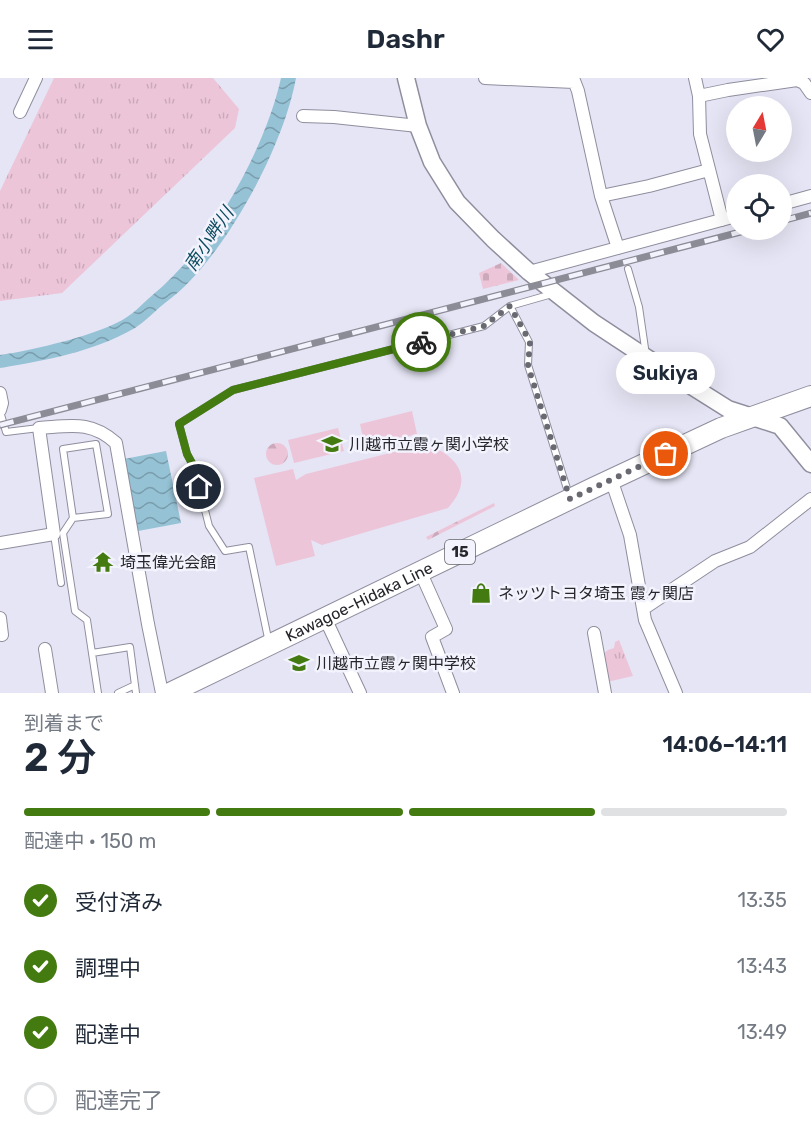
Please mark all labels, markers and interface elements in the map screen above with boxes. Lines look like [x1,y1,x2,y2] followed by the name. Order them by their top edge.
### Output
[24,23,57,56] icon: menu
[366,23,445,55] text: Dashr
[754,23,787,56] icon: heart
[726,96,792,162] north arrow
[726,96,792,240] map controls
[726,174,792,240] button: locate
[180,201,239,275] water label: 南小畔川
[391,312,451,372] courier
[405,326,438,359] icon: bike
[616,352,716,394] callout: Sukiya
[633,361,698,385] text: Sukiya
[640,428,691,479] pin
[320,432,344,456] school or university icon: 川越市立霞ヶ関小学校
[349,435,509,454] place label: 川越市立霞ヶ関小学校
[649,437,682,470] icon: bag
[173,461,224,512] pin
[182,470,215,503] icon: home
[445,540,475,564] road number: 15
[91,550,115,574] temple icon: 埼玉偉光会館
[120,553,216,572] place label: 埼玉偉光会館
[282,558,436,645] street label: Kawagoe-Hidaka Line
[469,581,493,605] shop icon: ネッツトヨタ埼玉 霞ヶ関店
[498,584,694,603] place label: ネッツトヨタ埼玉 霞ヶ関店
[287,651,311,675] school or university icon: 川越市立霞ヶ関中学校
[316,654,476,673] place label: 川越市立霞ヶ関中学校
[24,711,104,735] text: 到着まで
[662,731,787,758] text: 14:06–14:11
[24,735,96,781] text: 2 分
[24,829,156,853] text: 配達中 · 150 m
[24,884,57,917] icon: check
[737,888,787,912] text: 13:35
[75,889,163,916] text: 受付済み
[24,950,57,983] icon: check
[737,954,787,978] text: 13:43
[75,955,141,982] text: 調理中
[24,1016,57,1049] icon: check
[737,1020,787,1044] text: 13:49
[75,1021,141,1048] text: 配達中
[75,1087,163,1114] text: 配達完了

